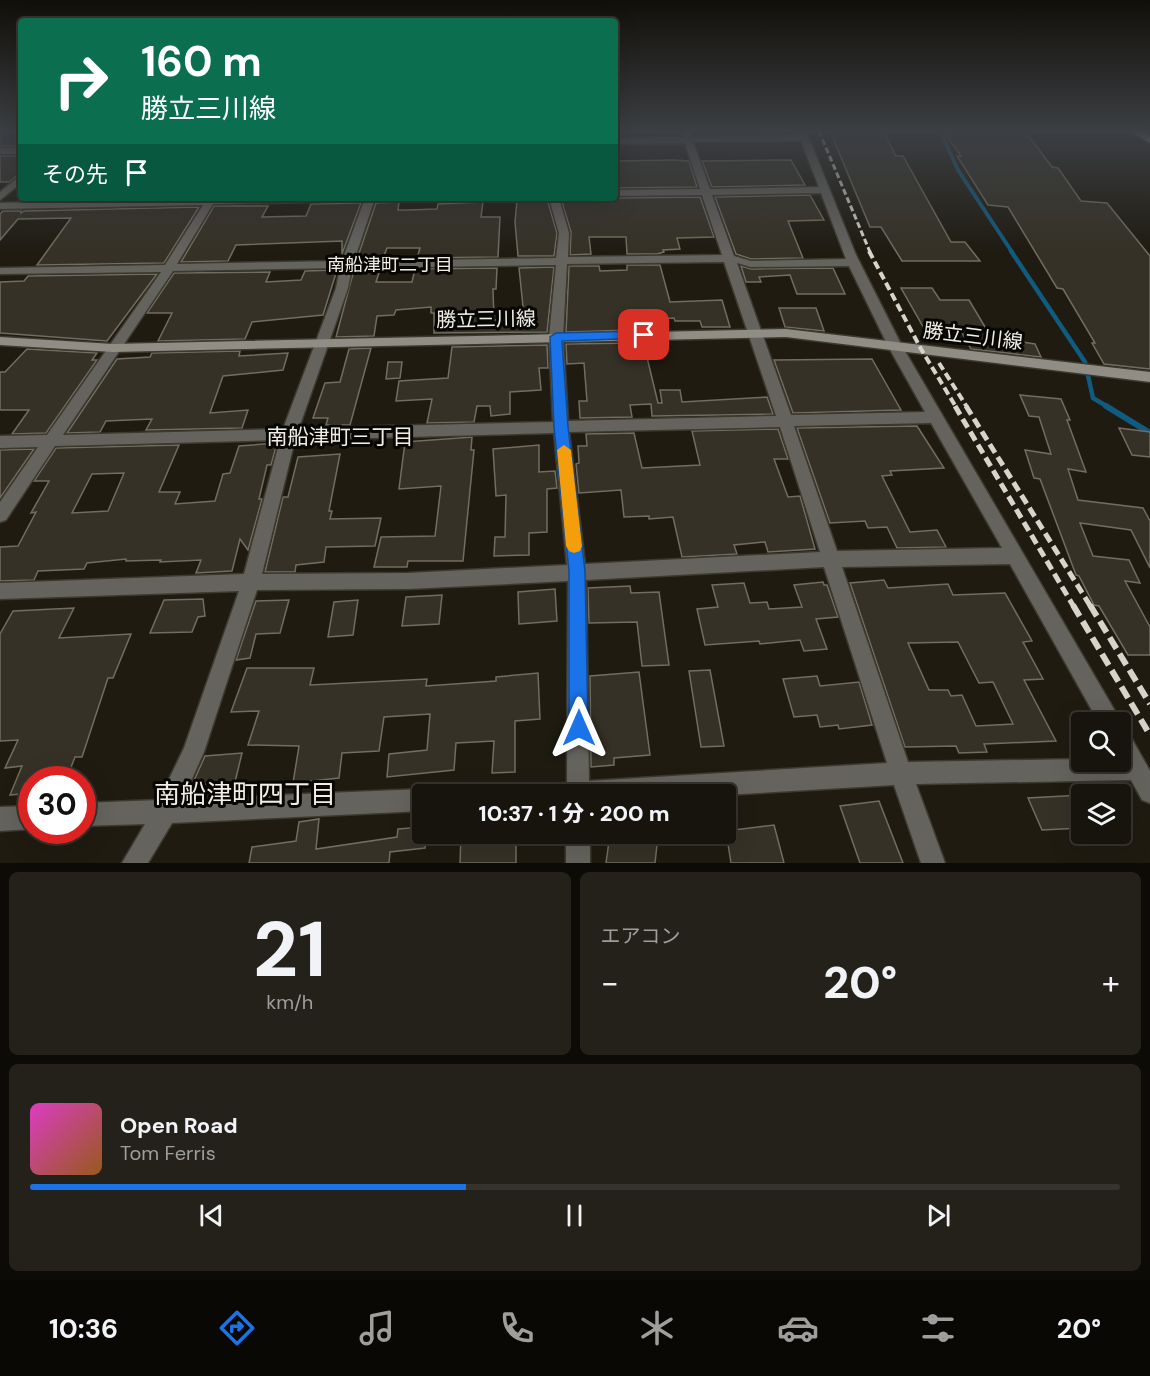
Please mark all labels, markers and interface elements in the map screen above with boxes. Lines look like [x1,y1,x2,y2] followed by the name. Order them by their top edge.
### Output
[141,34,262,89] text: 160 m
[42,42,120,120] icon: right
[141,91,276,126] text: 勝立三川線
[120,156,153,189] icon: arrive
[42,160,108,189] text: その先
[327,253,453,277] district label: 南船津町二丁目
[436,305,536,333] street label: 勝立三川線
[618,309,669,360] pin
[922,317,1024,355] street label: 勝立三川線
[627,318,660,351] icon: arrive
[267,423,414,451] district label: 南船津町三丁目
[547,696,611,760] position arrow
[1071,712,1131,844] map controls
[1071,712,1131,772] button: search
[18,766,96,844] speed limit sign: 30
[154,777,336,811] district label: 南船津町四丁目
[1071,784,1131,844] button: layers
[479,799,669,828] text: 10:37 · 1 分 · 200 m
[253,899,326,1000] text: 21
[601,923,681,949] text: エアコン
[823,953,897,1012] text: 20°
[601,961,619,1004] text: −
[1102,961,1120,1004] text: +
[266,989,313,1015] text: km/h
[120,1111,238,1140] text: Open Road
[120,1140,216,1166] text: Tom Ferris
[195,1199,228,1232] icon: previous
[558,1199,591,1232] icon: pause
[922,1199,955,1232] icon: next
[216,1307,258,1349] icon: directions
[356,1307,398,1349] icon: music
[496,1307,538,1349] icon: phone
[636,1307,678,1349] icon: climate
[777,1307,819,1349] icon: car
[917,1307,959,1349] icon: filters
[49,1311,118,1346] text: 10:36
[1057,1311,1101,1346] text: 20°

